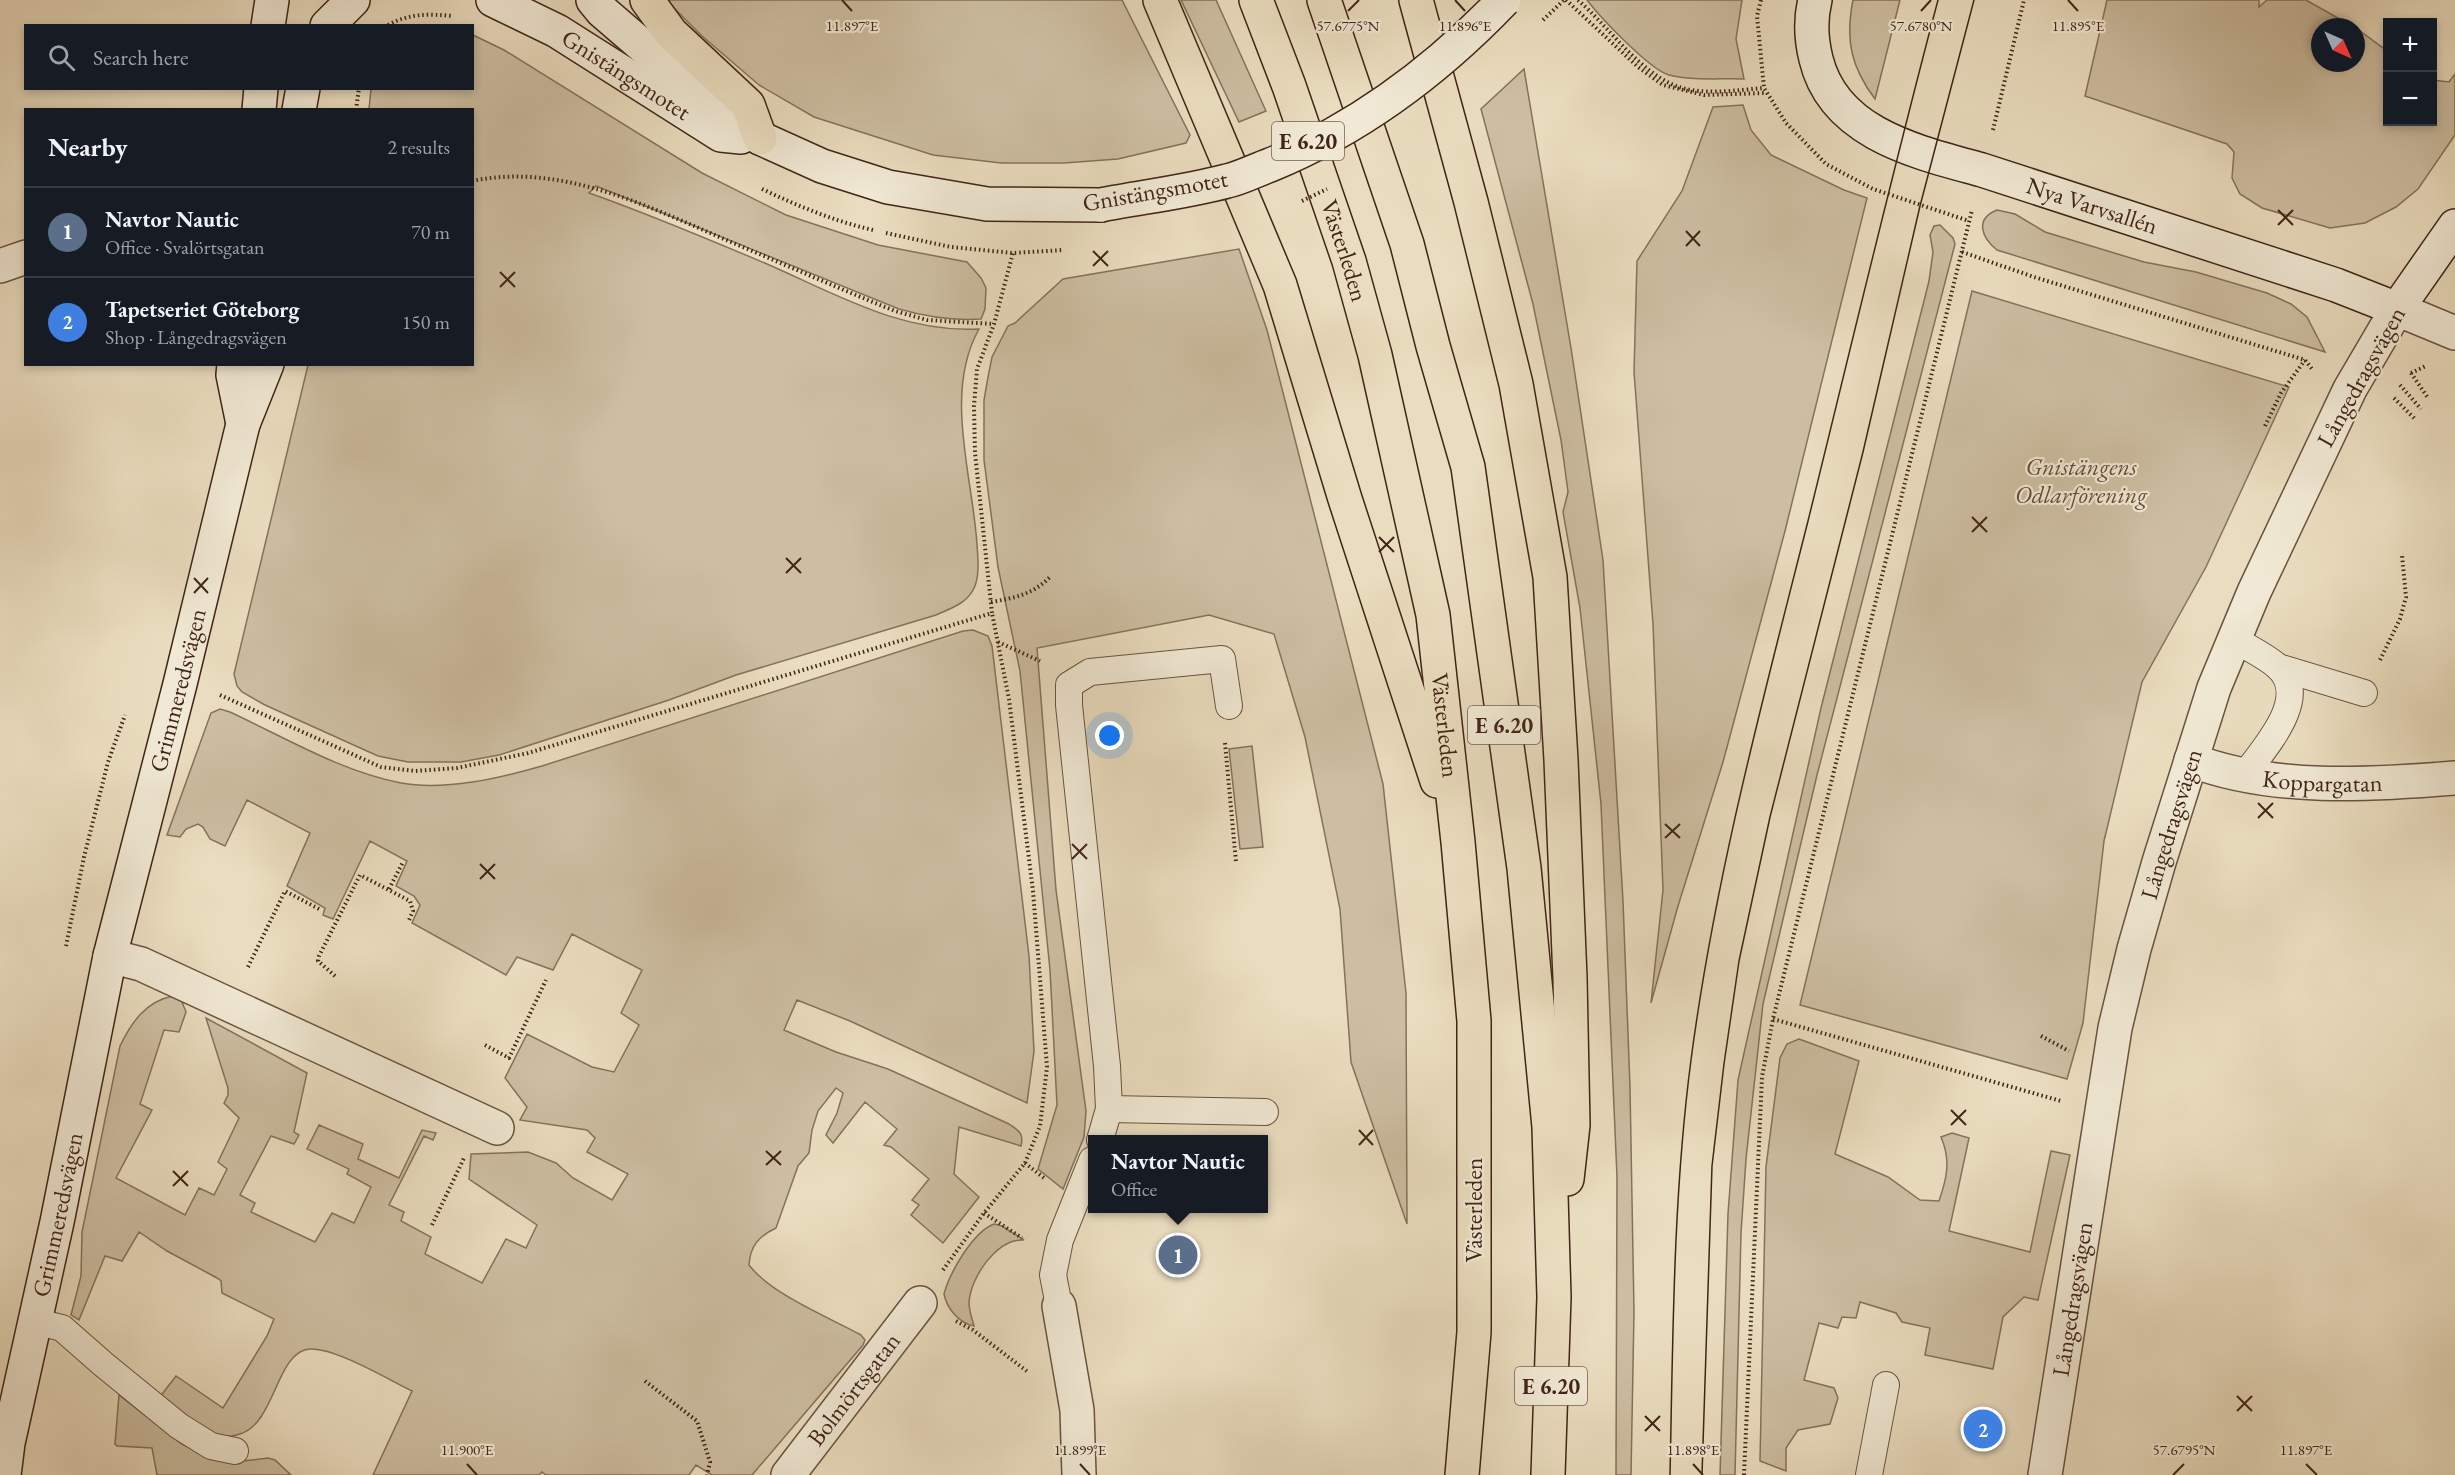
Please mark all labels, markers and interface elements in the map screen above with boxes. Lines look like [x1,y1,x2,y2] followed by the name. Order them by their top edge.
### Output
[826,16,879,35] text: 11.897°E
[1317,16,1380,35] text: 57.6775°N
[1439,16,1492,35] text: 11.896°E
[1890,16,1953,35] text: 57.6780°N
[2052,16,2105,35] text: 11.895°E
[2311,18,2365,72] north arrow
[2383,18,2437,126] map controls
[2383,18,2437,72] button: +
[556,22,697,127] street label: Gnistängsmotet
[24,24,474,90] search box
[45,41,78,74] icon: search
[93,43,188,72] text: Search here
[2383,72,2437,126] button: −
[1272,122,1344,160] road number: E 6.20
[48,130,128,164] text: Nearby
[387,134,450,160] text: 2 results
[1080,162,1230,219] street label: Gnistängsmotet
[2023,169,2162,241] street label: Nya Varvsallén
[1314,196,1376,305] street label: Västerleden
[105,205,239,234] text: Navtor Nautic
[62,219,73,245] text: 1
[411,219,450,245] text: 70 m
[105,234,265,260] text: Office · Svalörtsgatan
[105,295,299,324] text: Tapetseriet Göteborg
[2309,301,2412,452] street label: Långedragsvägen
[62,309,73,335] text: 2
[402,309,450,335] text: 150 m
[105,324,287,350] text: Shop · Långedragsvägen
[2015,451,2148,510] park label: Gnistängens Odlarförening
[142,605,213,775] street label: Grimmeredsvägen
[1424,671,1467,780] street label: Västerleden
[1468,706,1540,744] road number: E 6.20
[1095,721,1124,750] your location
[2133,745,2209,903] street label: Långedragsvägen
[2261,762,2383,799] street label: Koppargatan
[25,1129,90,1300] street label: Grimmeredsvägen
[1088,1135,1268,1213] popup
[1111,1147,1245,1176] text: Navtor Nautic
[1458,1157,1489,1263] street label: Västerleden
[1111,1176,1157,1202] text: Office
[2045,1219,2099,1379] street label: Långedragsvägen
[1158,1232,1198,1278] pin: 1
[800,1326,907,1452] street label: Bolmörtsgatan
[1515,1367,1587,1405] road number: E 6.20
[1964,1406,2002,1452] pin: 2
[441,1440,494,1459] text: 11.900°E
[1054,1440,1107,1459] text: 11.899°E
[1667,1440,1720,1459] text: 11.898°E
[2153,1440,2216,1459] text: 57.6795°N
[2280,1440,2333,1459] text: 11.897°E

